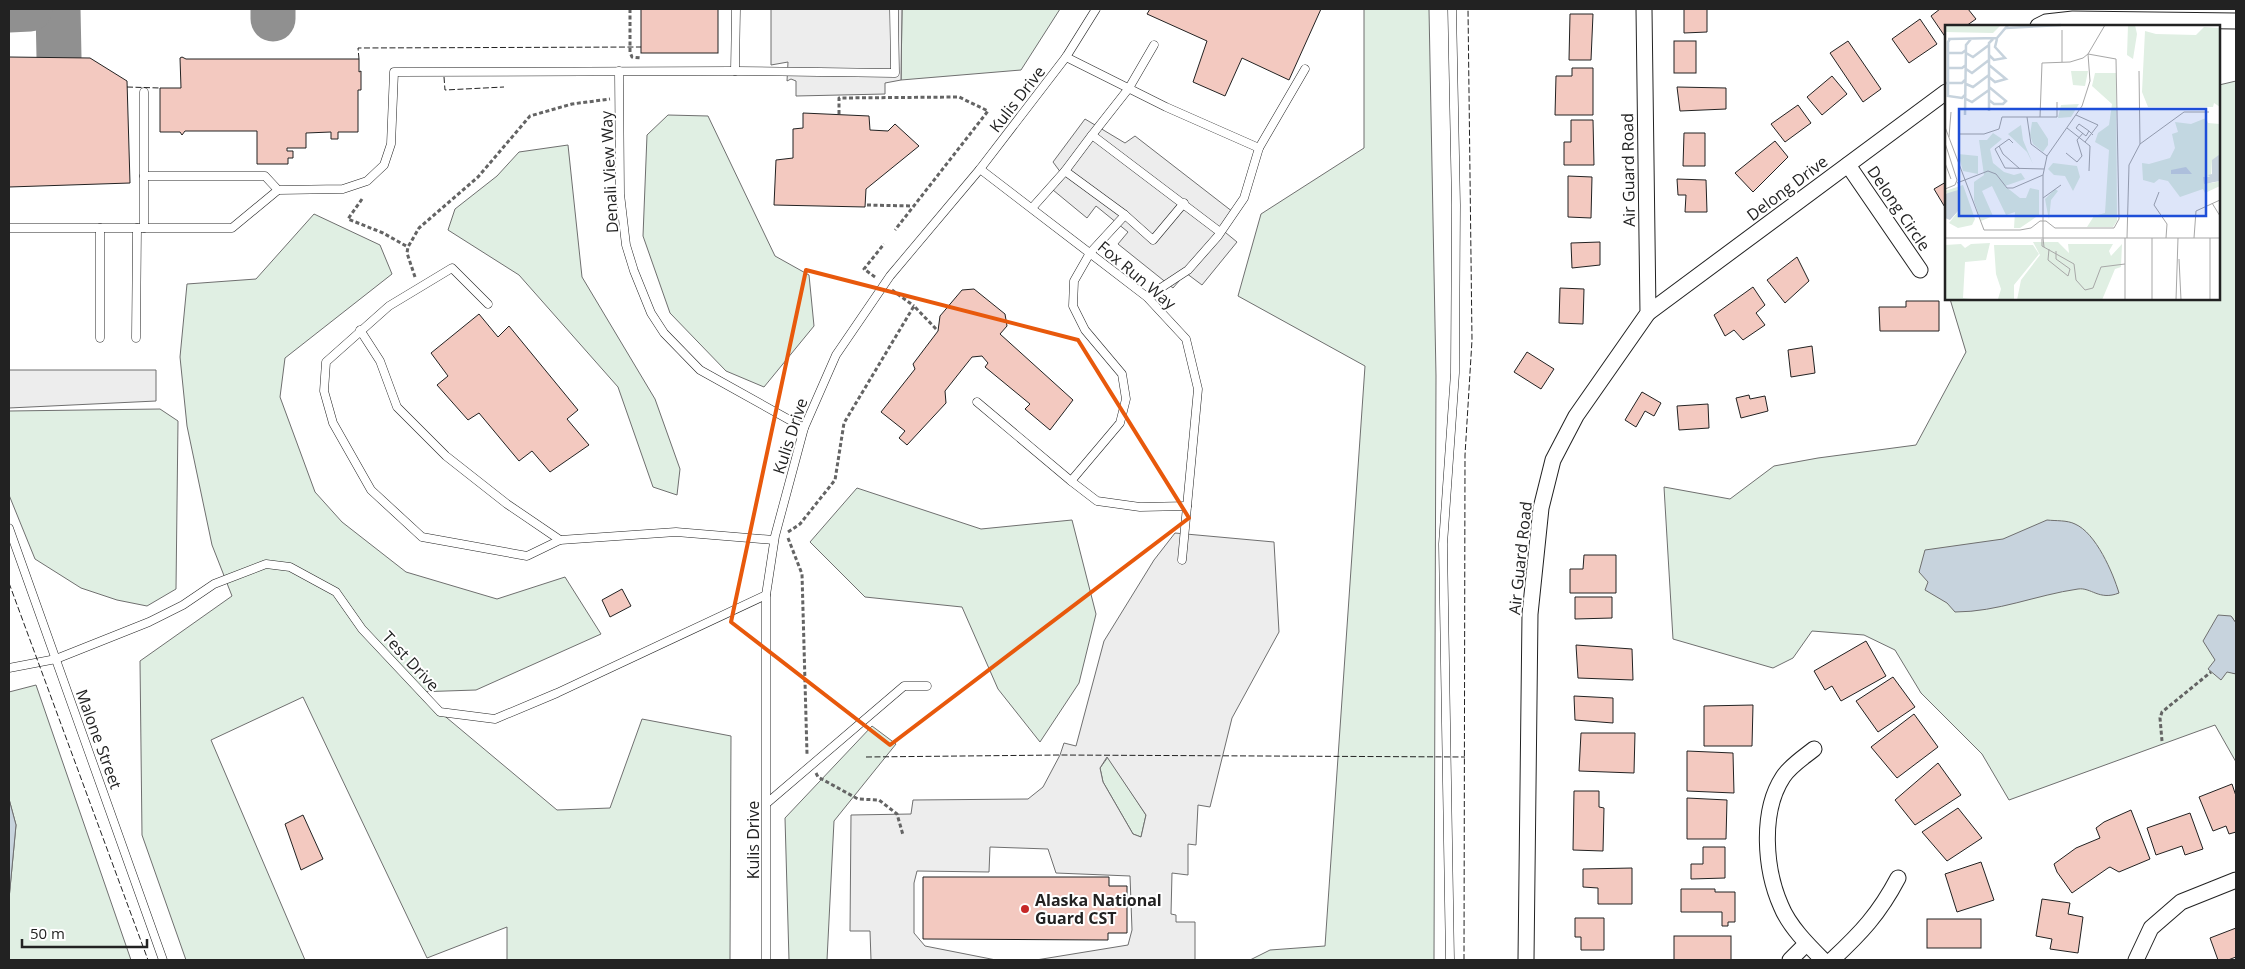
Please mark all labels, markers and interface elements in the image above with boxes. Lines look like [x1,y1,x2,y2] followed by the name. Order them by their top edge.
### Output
[1945,25,2220,300] inset map
[984,61,1050,137] street label: Kulis Drive
[595,109,623,234] street label: Denali View Way
[1616,113,1640,227] street label: Air Guard Road
[1742,150,1832,226] street label: Delong Drive
[1862,161,1936,255] street label: Delong Circle
[1093,236,1181,315] street label: Fox Run Way
[767,395,813,477] street label: Kulis Drive
[1503,500,1537,616] street label: Air Guard Road
[378,626,444,696] street label: Test Drive
[71,686,127,792] street label: Malone Street
[742,801,764,879] street label: Kulis Drive
[1035,889,1162,929] place label: Alaska National Guard CST
[1019,903,1031,915] marker: Alaska National Guard CST
[22,916,148,948] scale bar
[30,923,65,943] text: 50 m

